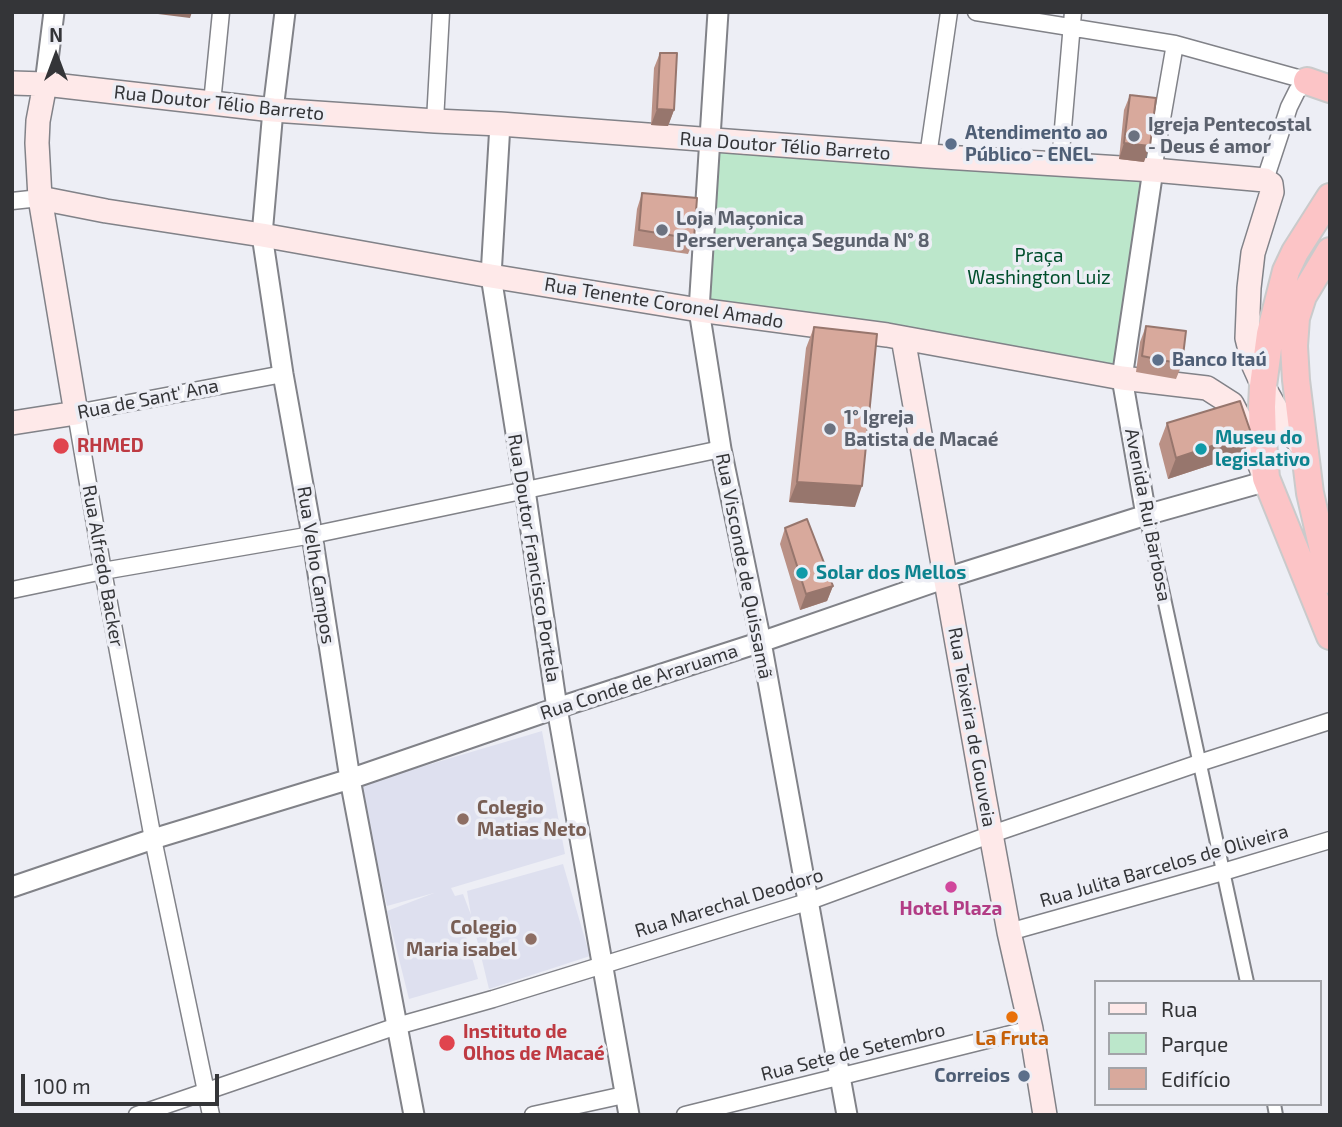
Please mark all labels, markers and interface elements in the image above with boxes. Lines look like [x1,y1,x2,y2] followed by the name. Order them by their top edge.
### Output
[21,21,91,91] north arrow
[49,23,63,46] text: N
[113,81,325,125] street label: Rua Doutor Télio Barreto
[1148,114,1311,158] place label: Igreja Pentecostal - Deus é amor
[965,122,1108,166] place label: Atendimento ao Público - ENEL
[679,127,891,165] street label: Rua Doutor Télio Barreto
[1126,128,1142,144] marker: Igreja Pentecostal - Deus é amor
[943,136,959,152] marker: Atendimento ao Público - ENEL
[676,208,930,252] place label: Loja Maçonica Perserverança Segunda N° 8
[654,222,670,238] marker: Loja Maçonica Perserverança Segunda N° 8
[967,245,1111,289] park label: Praça Washington Luiz
[543,273,785,333] street label: Rua Tenente Coronel Amado
[1172,349,1267,371] place label: Banco Itaú
[1150,352,1166,368] marker: Banco Itaú
[75,374,221,424] street label: Rua de Sant' Ana
[844,407,998,451] place label: 1° Igreja Batista de Macaé
[822,421,838,437] marker: 1° Igreja Batista de Macaé
[1120,426,1176,604] street label: Avenida Rui Barbosa
[1215,427,1310,471] place label: Museu do legislativo
[503,432,565,684] street label: Rua Doutor Francisco Portela
[77,435,144,457] place label: RHMED
[51,436,71,456] marker: RHMED
[1193,441,1209,457] marker: Museu do legislativo
[711,451,777,681] street label: Rua Visconde de Quissamã
[78,483,128,649] street label: Rua Alfredo Backer
[292,485,340,645] street label: Rua Velho Campos
[816,562,966,584] place label: Solar dos Mellos
[794,565,810,581] marker: Solar dos Mellos
[943,625,1001,829] street label: Rua Teixeira de Gouveia
[537,639,741,725] street label: Rua Conde de Araruama
[477,797,587,841] place label: Colegio Matias Neto
[455,811,471,827] marker: Colegio Matias Neto
[1037,820,1291,912] street label: Rua Julita Barcelos de Oliveira
[632,863,826,943] street label: Rua Marechal Deodoro
[943,879,959,895] marker: Hotel Plaza
[900,898,1002,920] place label: Hotel Plaza
[406,917,517,961] place label: Colegio Maria isabel
[523,931,539,947] marker: Colegio Maria isabel
[1094,980,1321,1106] legend
[1161,996,1197,1021] text: Rua
[1004,1009,1020,1025] marker: La Fruta
[759,1018,947,1086] street label: Rua Sete de Setembro
[463,1021,605,1065] place label: Instituto de Olhos de Macaé
[975,1028,1049,1050] place label: La Fruta
[1161,1031,1228,1056] text: Parque
[437,1033,457,1053] marker: Instituto de Olhos de Macaé
[24,1060,222,1104] scale bar
[934,1065,1010,1087] place label: Correios
[1161,1066,1231,1091] text: Edifício
[1016,1068,1032,1084] marker: Correios
[34,1073,91,1098] text: 100 m

